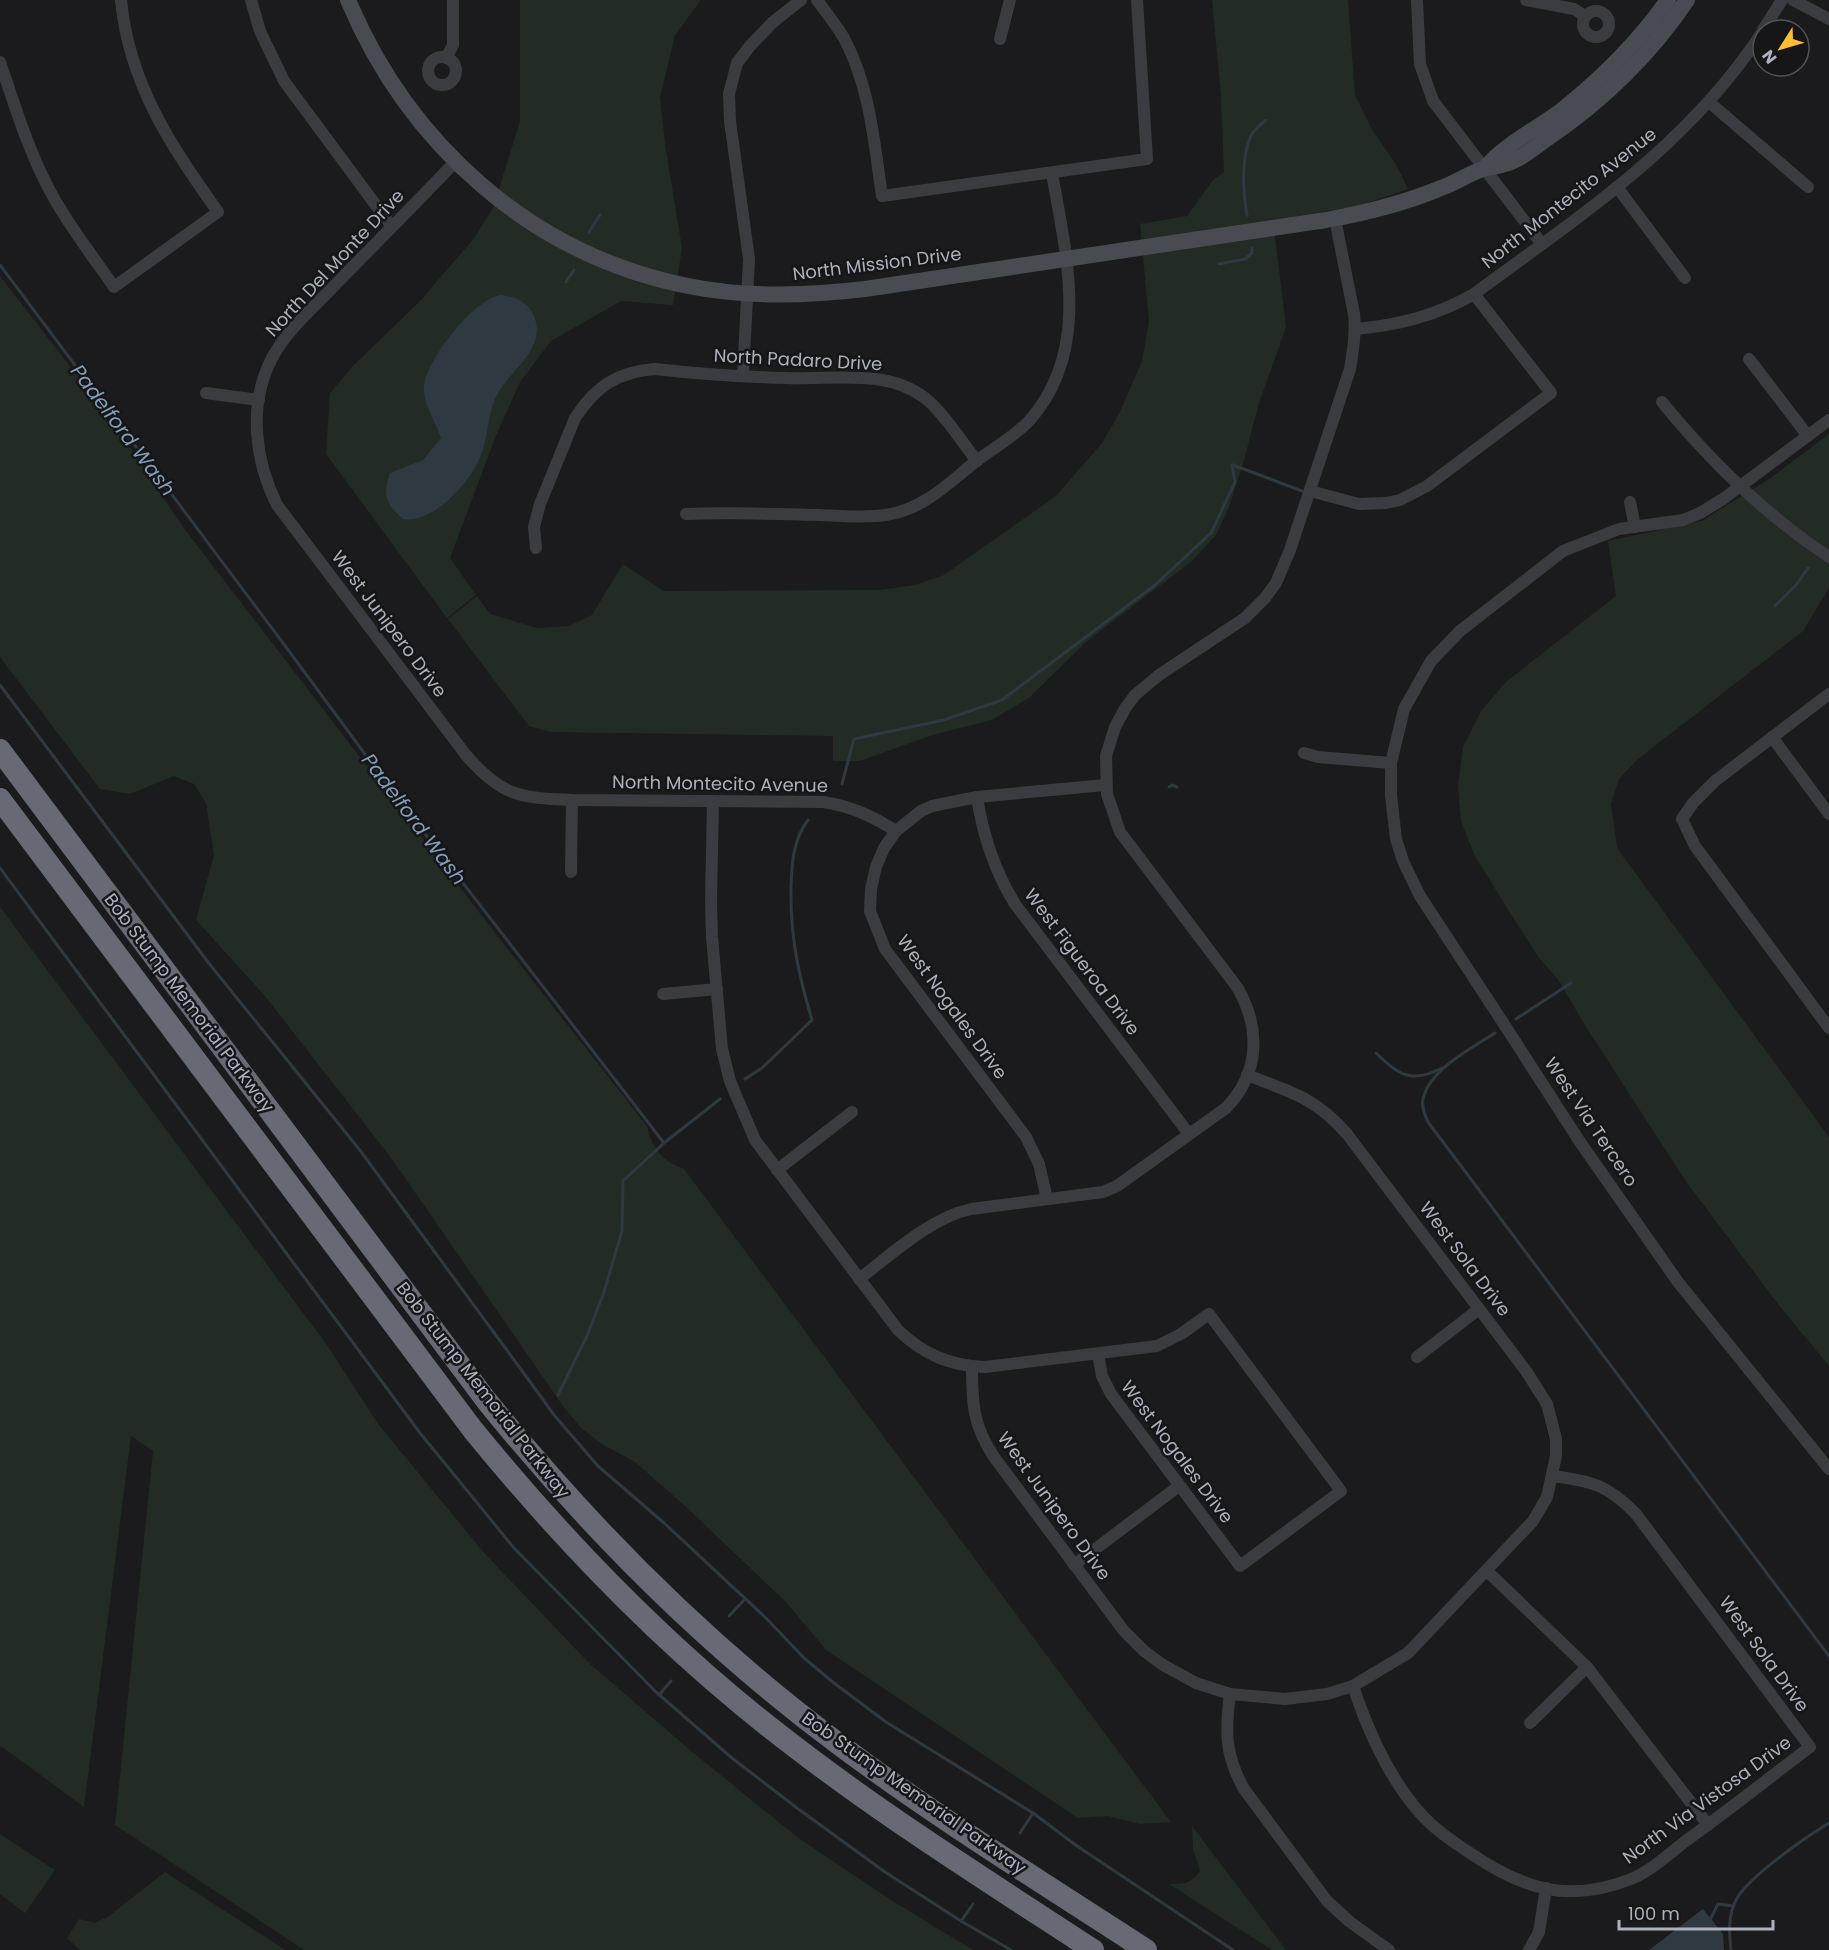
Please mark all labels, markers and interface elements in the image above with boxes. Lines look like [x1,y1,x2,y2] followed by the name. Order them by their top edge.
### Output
[1751,18,1811,78] north arrow
[1757,45,1782,68] text: N
[1476,121,1661,274] street label: North Montecito Avenue
[260,184,410,342] street label: North Del Monte Drive
[791,241,963,286] street label: North Mission Drive
[713,343,883,376] street label: North Padaro Drive
[64,358,182,502] water label: Padelford Wash
[326,545,453,702] street label: West Junipero Drive
[355,747,473,891] water label: Padelford Wash
[612,769,828,798] street label: North Montecito Avenue
[1019,883,1146,1040] street label: West Figueroa Drive
[99,888,280,1117] street label: Bob Stump Memorial Parkway
[891,929,1013,1084] street label: West Nogales Drive
[1539,1052,1644,1191] street label: West Via Tercero
[1414,1196,1517,1321] street label: West Sola Drive
[391,1276,576,1503] street label: Bob Stump Memorial Parkway
[1115,1375,1239,1528] street label: West Nogales Drive
[992,1426,1117,1585] street label: West Junipero Drive
[1714,1590,1815,1717] street label: West Sola Drive
[797,1705,1031,1880] street label: Bob Stump Memorial Parkway
[1617,1730,1796,1869] street label: North Via Vistosa Drive
[1619,1893,1774,1931] scale bar
[1628,1901,1680,1926] text: 100 m

